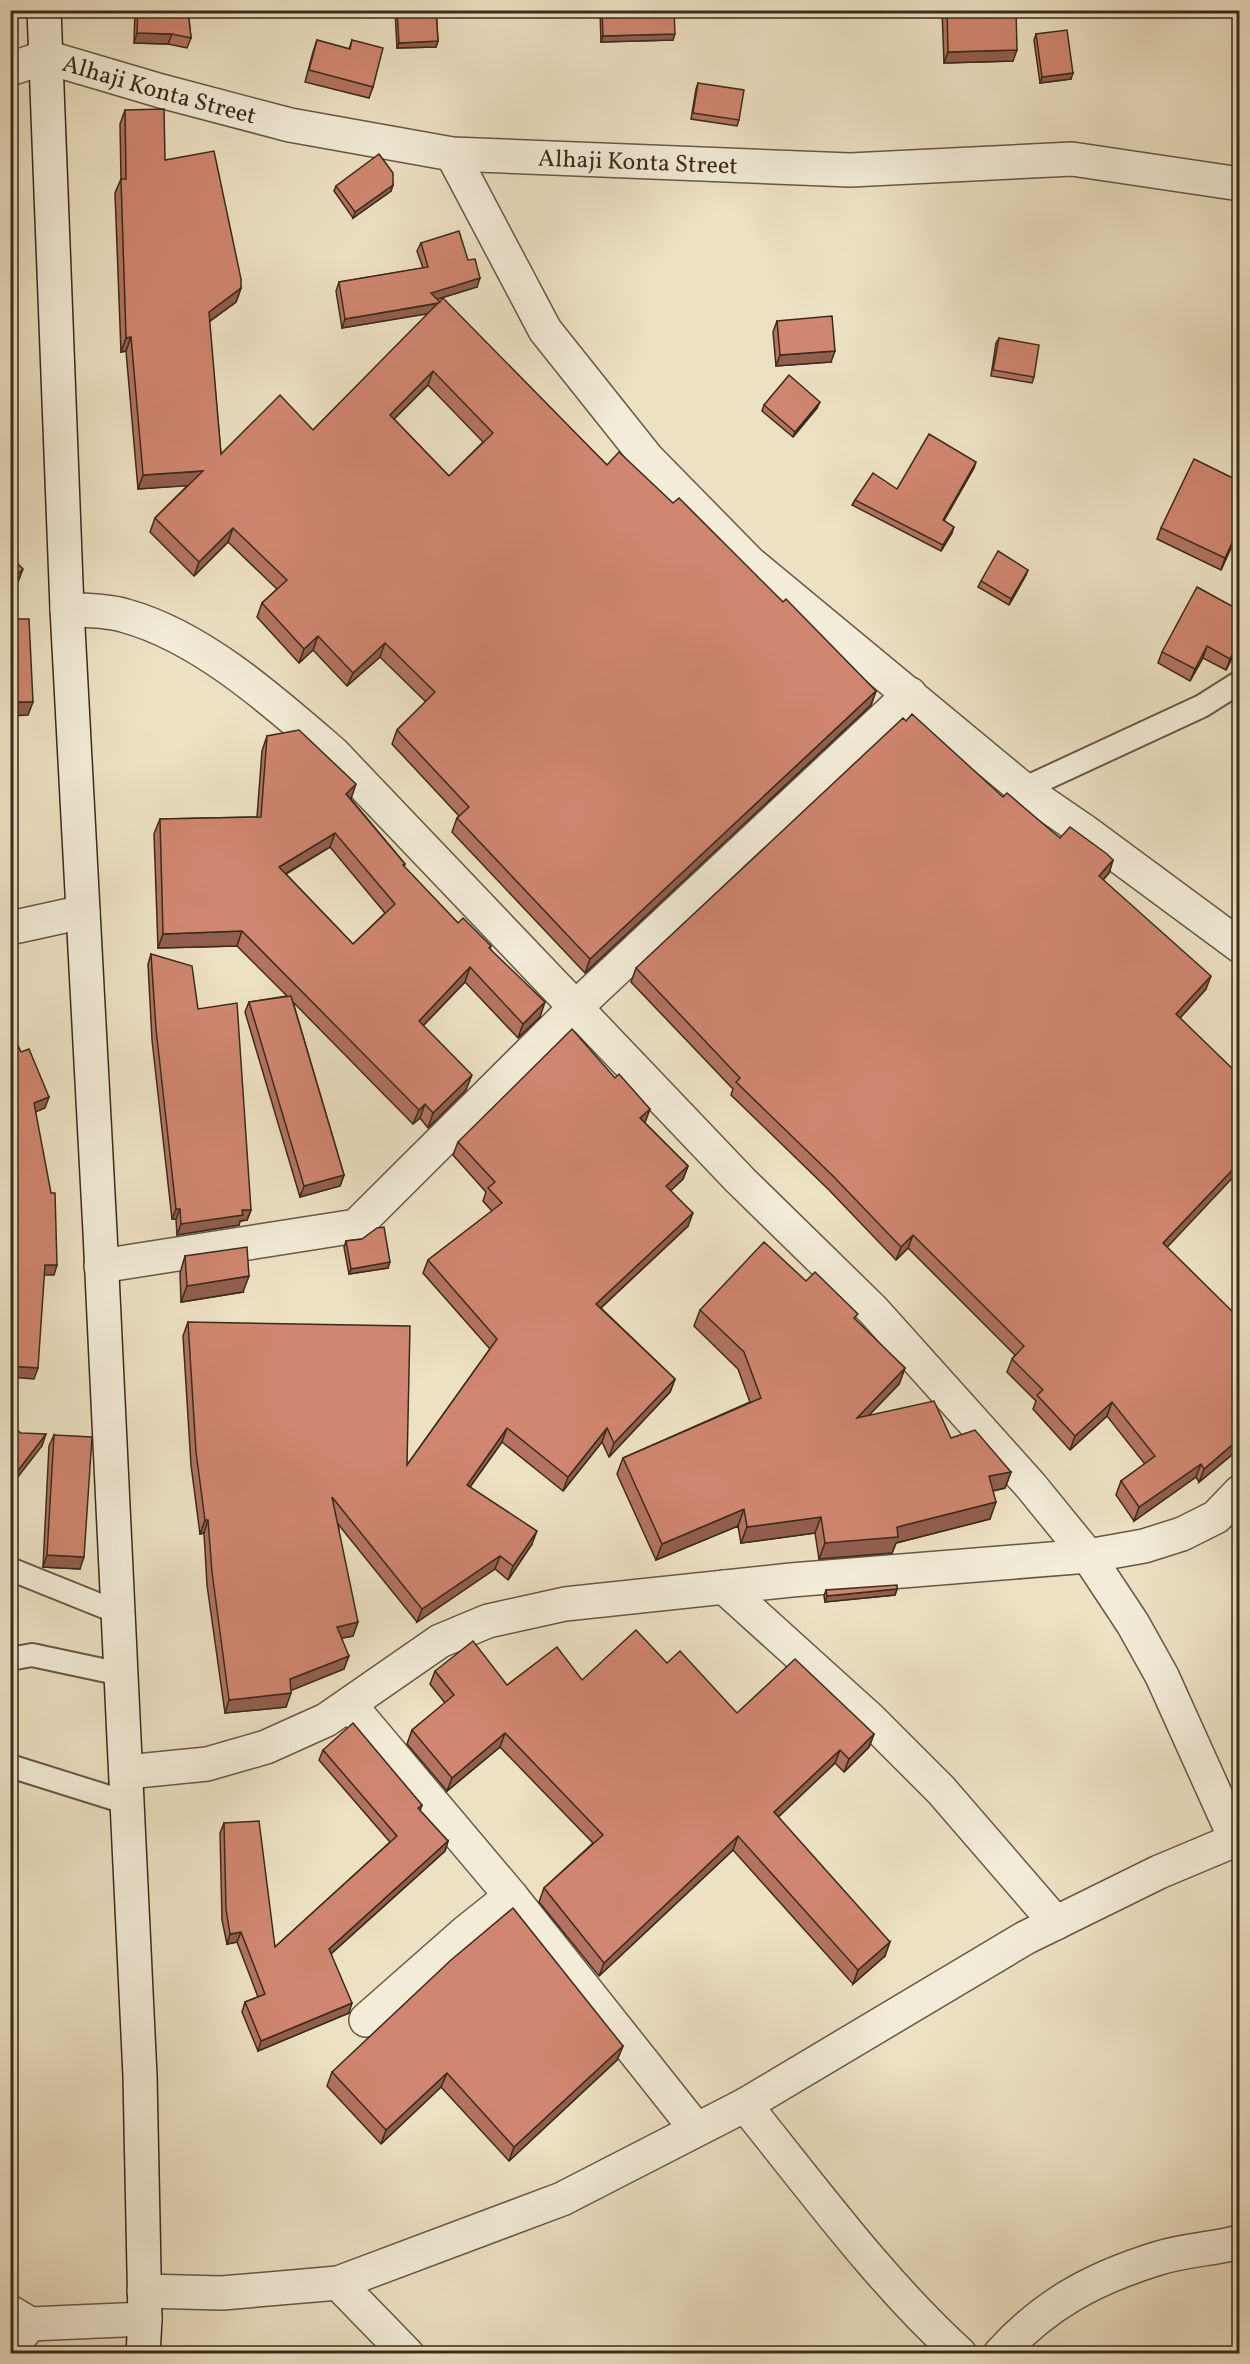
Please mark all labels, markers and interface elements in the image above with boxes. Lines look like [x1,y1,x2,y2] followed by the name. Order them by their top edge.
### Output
[58,48,260,134] street label: Alhaji Konta Street
[537,142,738,184] street label: Alhaji Konta Street

